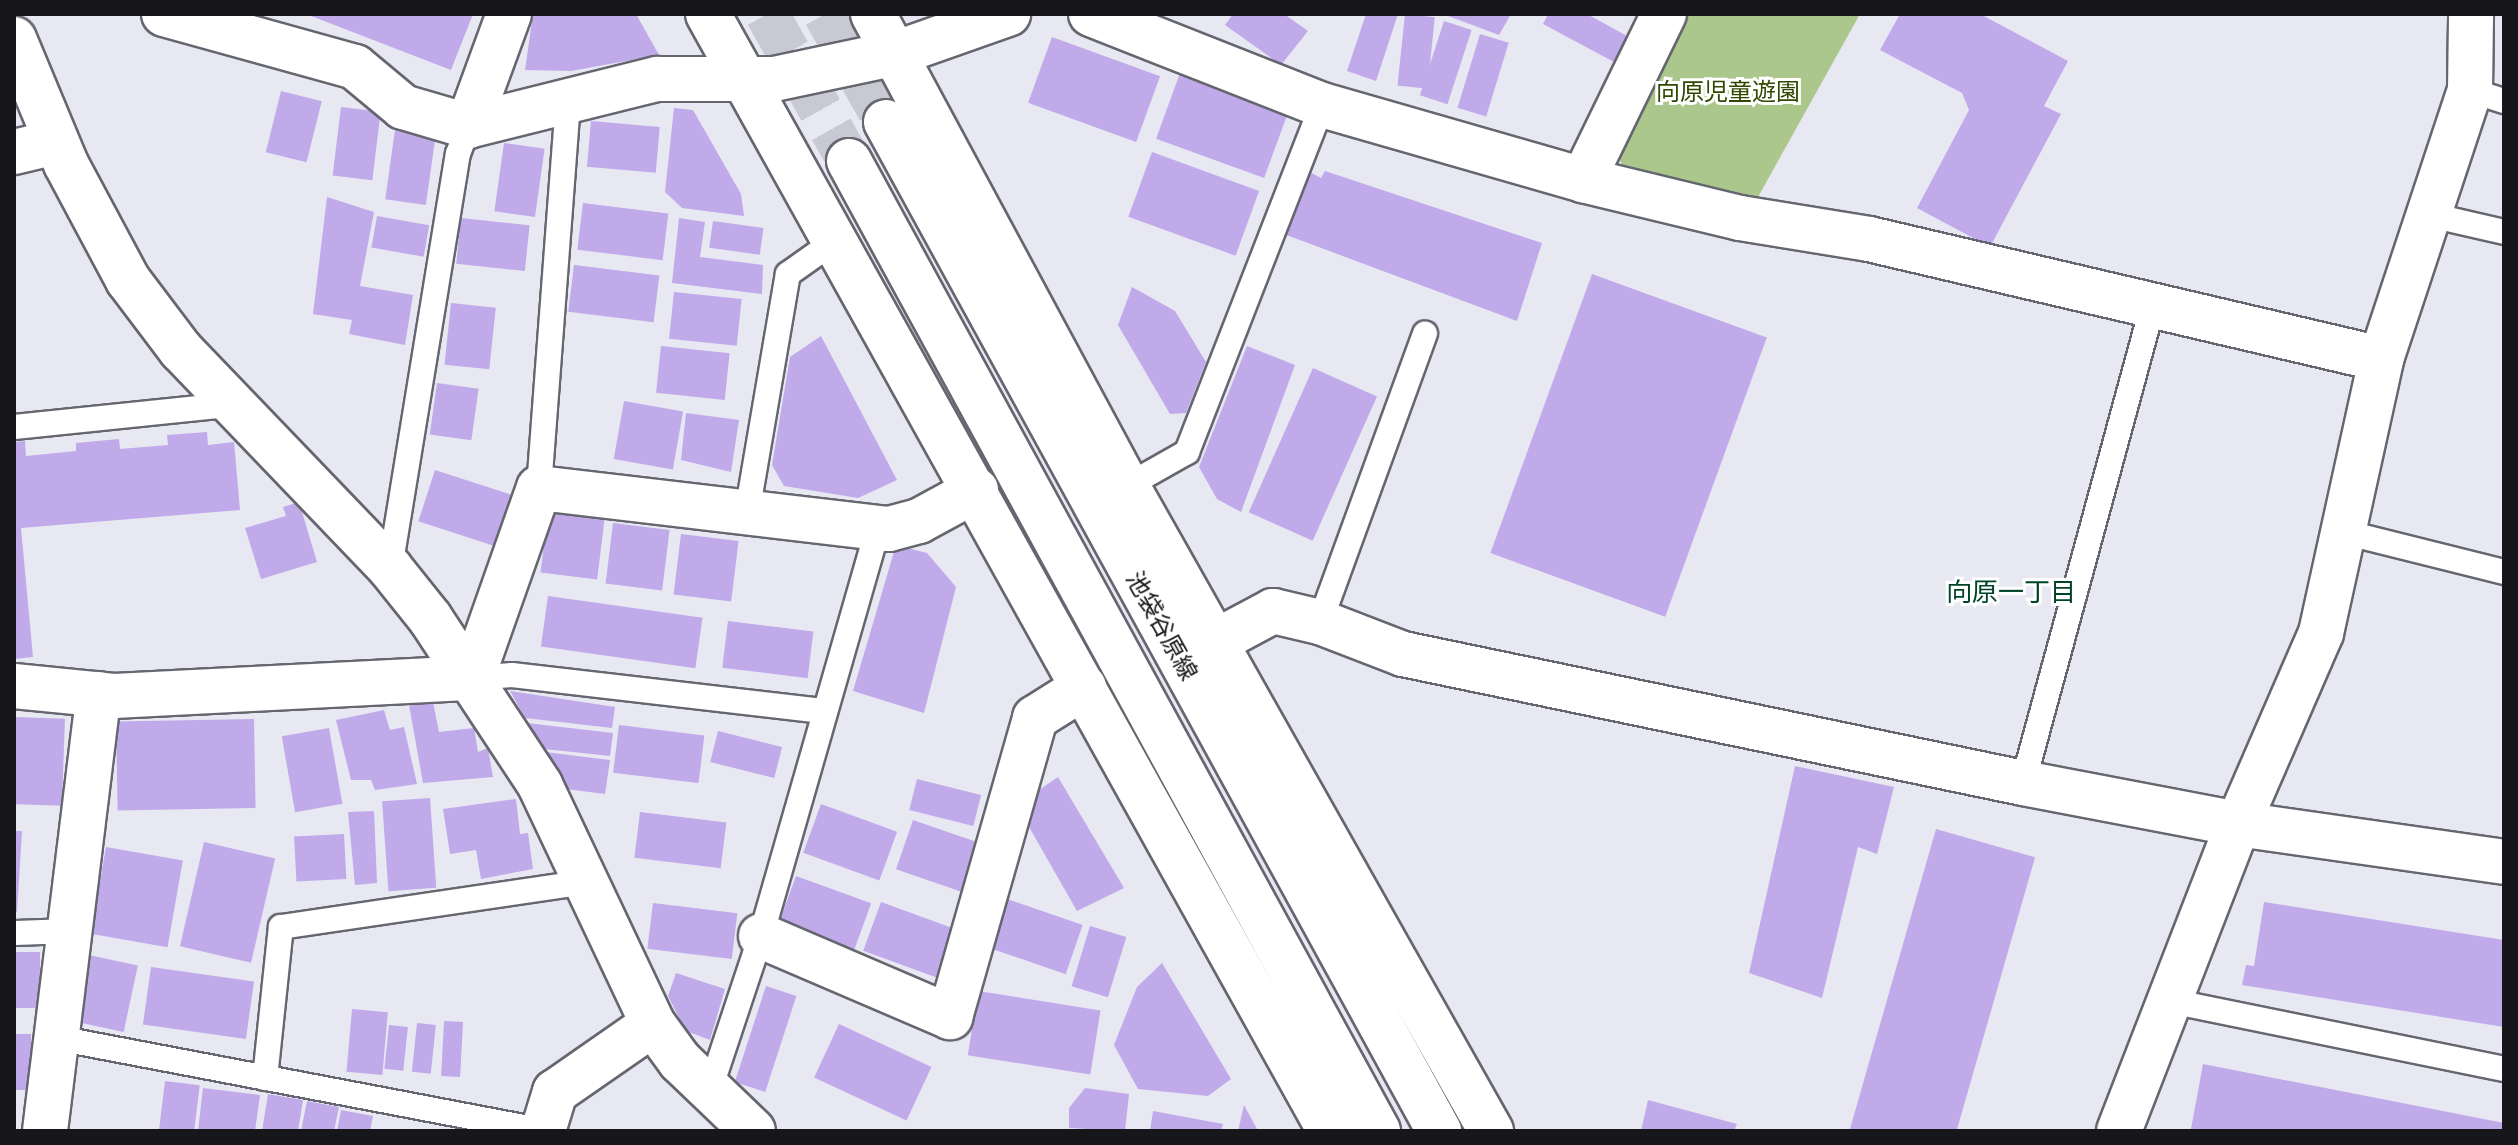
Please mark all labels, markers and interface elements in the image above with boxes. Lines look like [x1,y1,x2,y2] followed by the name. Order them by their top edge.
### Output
[1656,78,1800,106] park label: 向原児童遊園
[1120,567,1204,685] street label: 池袋谷原線
[1946,577,2076,609] district label: 向原一丁目

